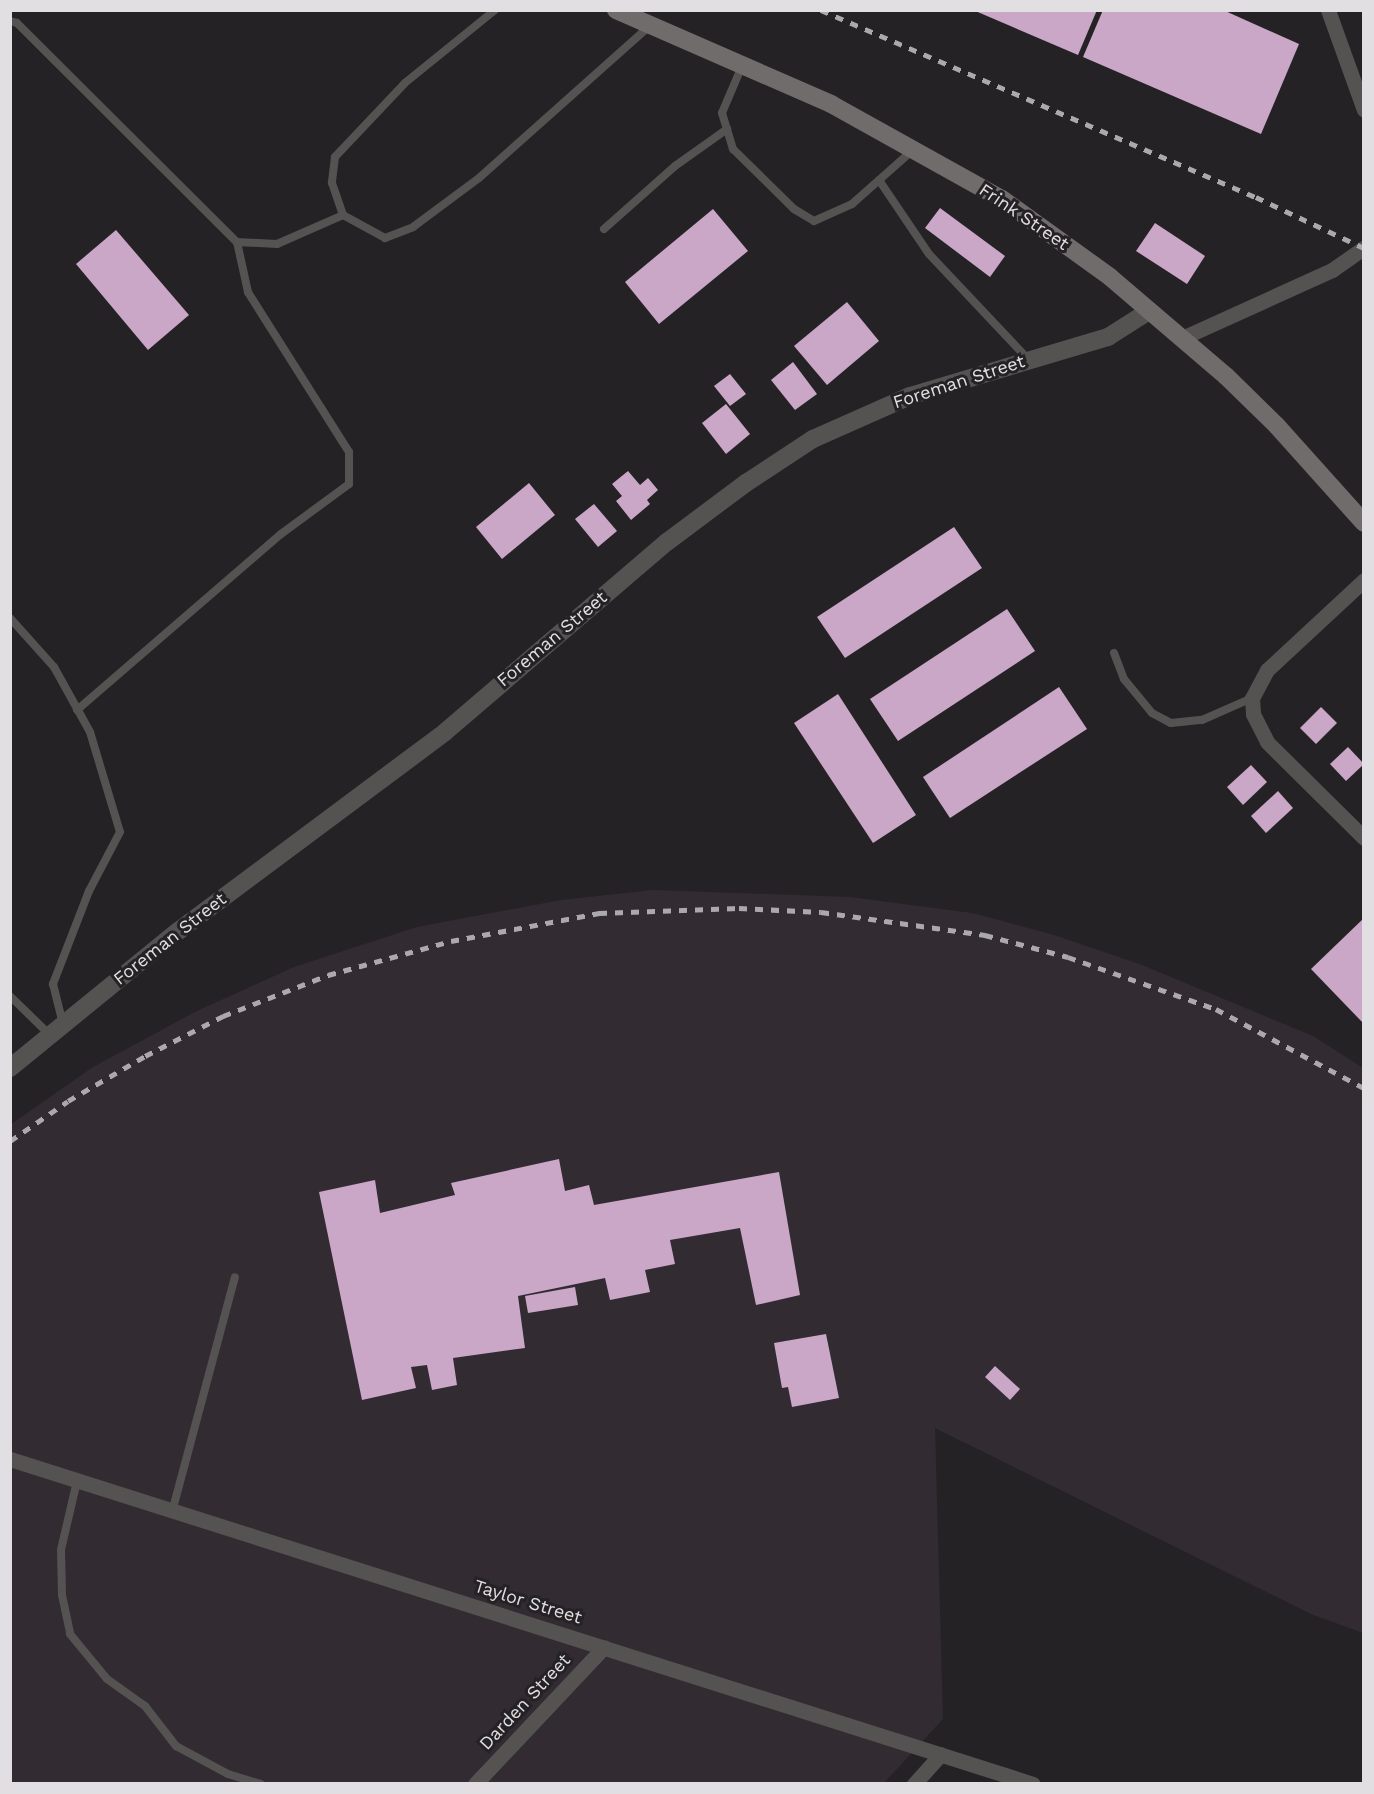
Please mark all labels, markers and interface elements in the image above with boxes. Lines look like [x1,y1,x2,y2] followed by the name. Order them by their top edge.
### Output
[975,179,1073,255] street label: Frink Street
[890,351,1028,413] street label: Foreman Street
[493,587,611,691] street label: Foreman Street
[109,888,231,990] street label: Foreman Street
[471,1575,585,1629] street label: Taylor Street
[475,1650,575,1754] street label: Darden Street

